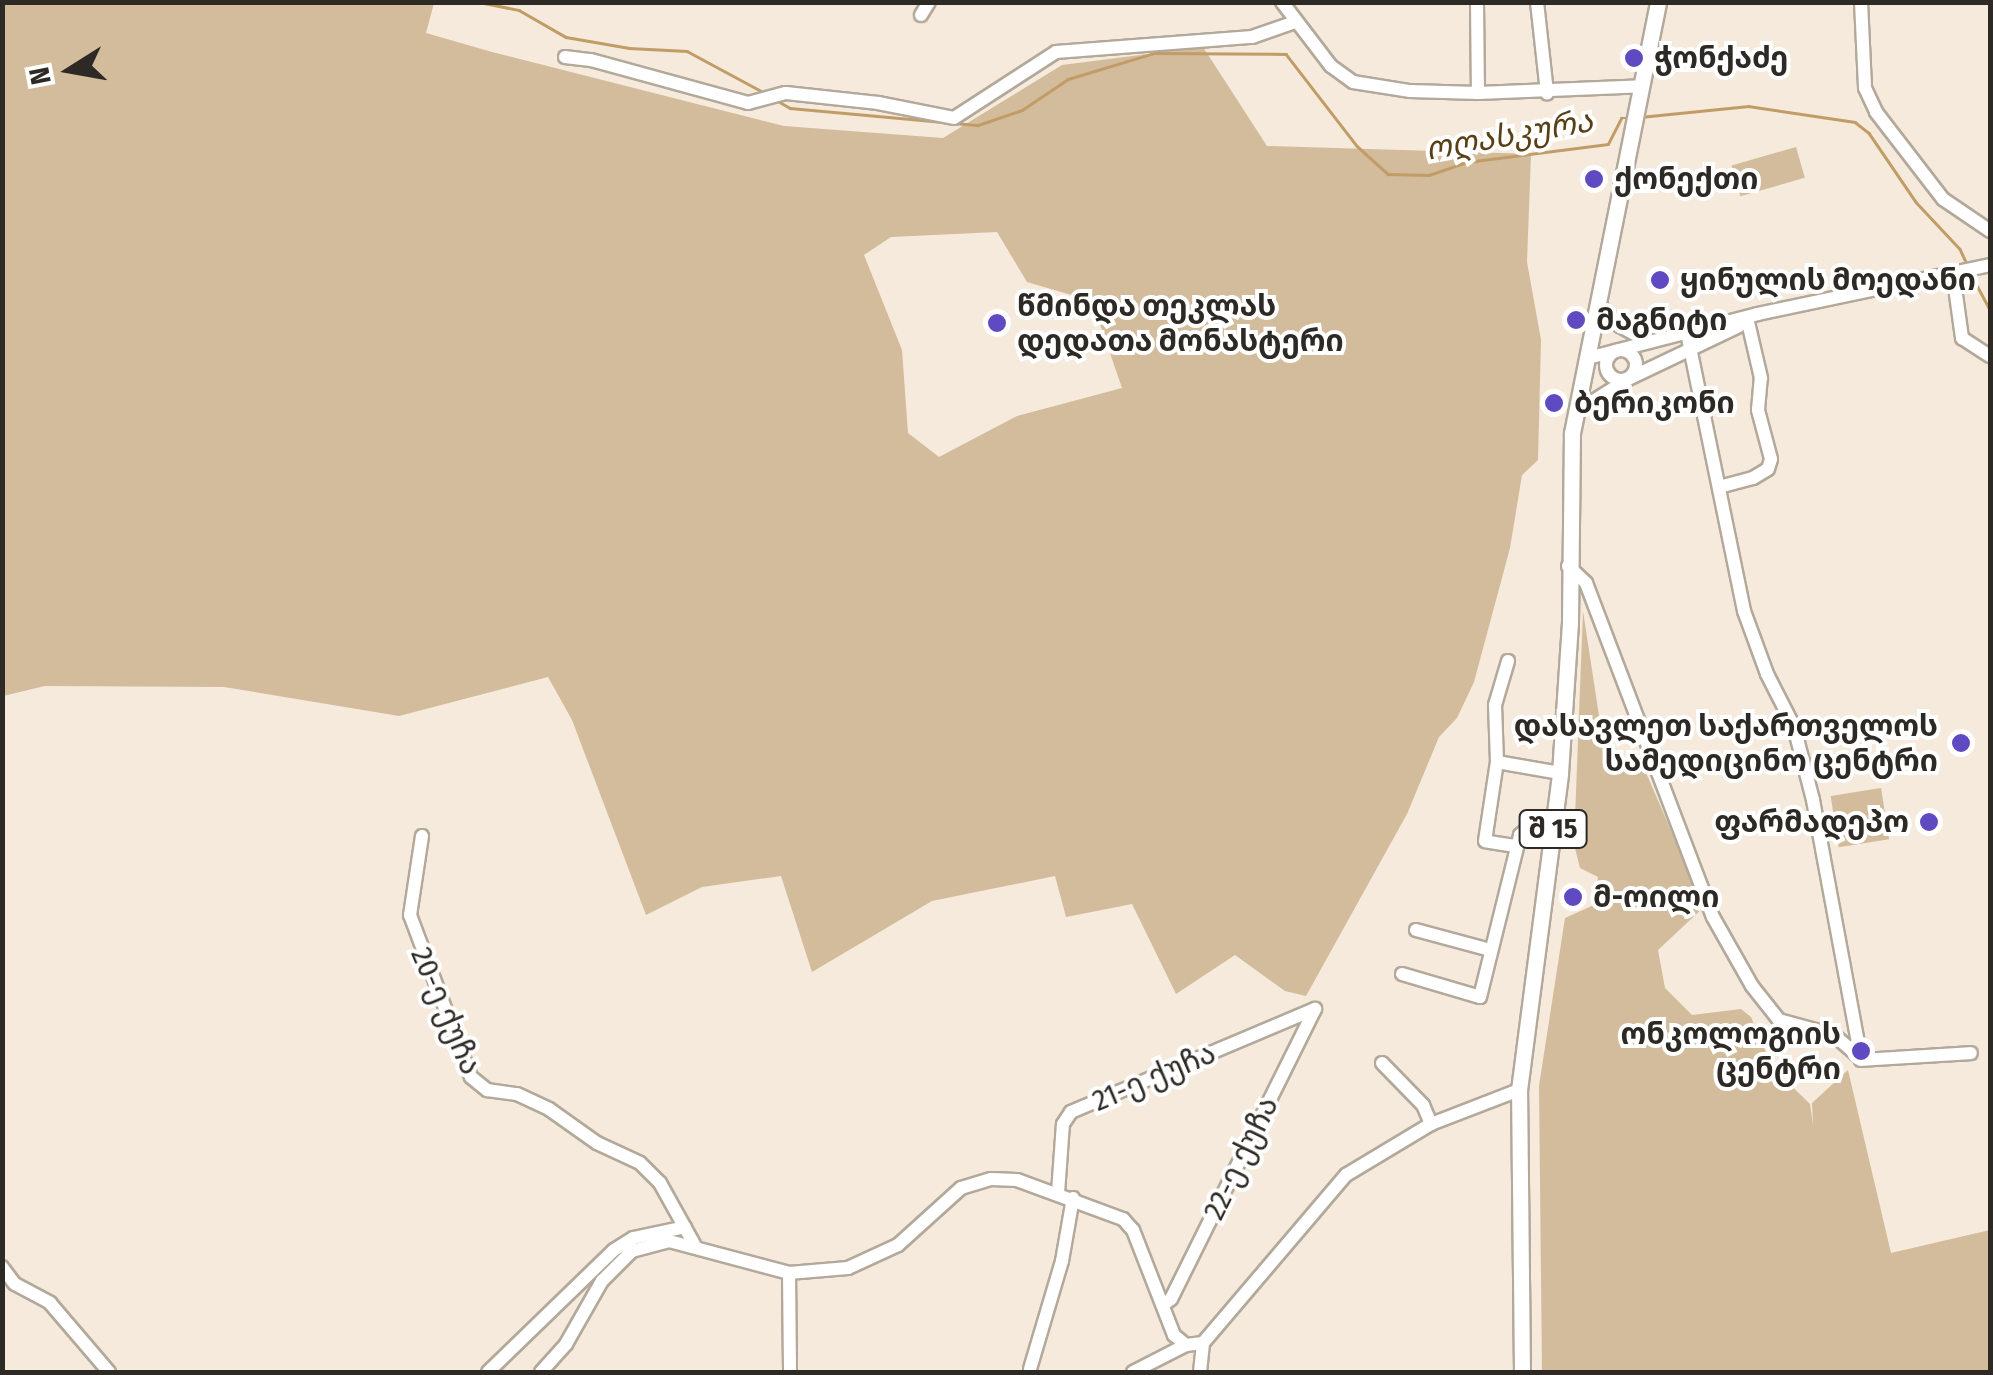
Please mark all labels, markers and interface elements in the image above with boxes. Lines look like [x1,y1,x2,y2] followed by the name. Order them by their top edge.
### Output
[20,20,120,120] north arrow
[1654,40,1788,76] place label: ჭონქაძე
[1623,47,1645,69] marker: ჭონქაძე
[22,64,58,87] text: N
[1422,101,1596,169] water label: ოღასკურა
[1614,161,1758,197] place label: ქონექთი
[1583,168,1605,190] marker: ქონექთი
[1680,262,1976,298] place label: ყინულის მოედანი
[1649,269,1671,291] marker: ყინულის მოედანი
[1017,288,1344,358] place label: წმინდა თეკლას დედათა მონასტერი
[1596,302,1727,338] place label: მაგნიტი
[1565,309,1587,331] marker: მაგნიტი
[986,312,1008,334] marker: წმინდა თეკლას დედათა მონასტერი
[1574,385,1735,421] place label: ბერიკონი
[1543,392,1565,414] marker: ბერიკონი
[1514,708,1938,778] place label: დასავლეთ საქართველოს სამედიცინო ცენტრი
[1948,730,1974,756] marker: დასავლეთ საქართველოს სამედიცინო ცენტრი
[1714,804,1909,840] place label: ფარმადეპო
[1518,806,1588,852] road number: შ 15
[1918,811,1940,833] marker: ფარმადეპო
[1593,879,1719,915] place label: მ-ოილი
[1562,886,1584,908] marker: მ-ოილი
[403,942,489,1080] street label: 20-ე ქუჩა
[1620,1016,1841,1086] place label: ონკოლოგიის ცენტრი
[1087,1035,1221,1119] street label: 21-ე ქუჩა
[1850,1040,1872,1062] marker: ონკოლოგიის ცენტრი
[1196,1091,1286,1225] street label: 22-ე ქუჩა

